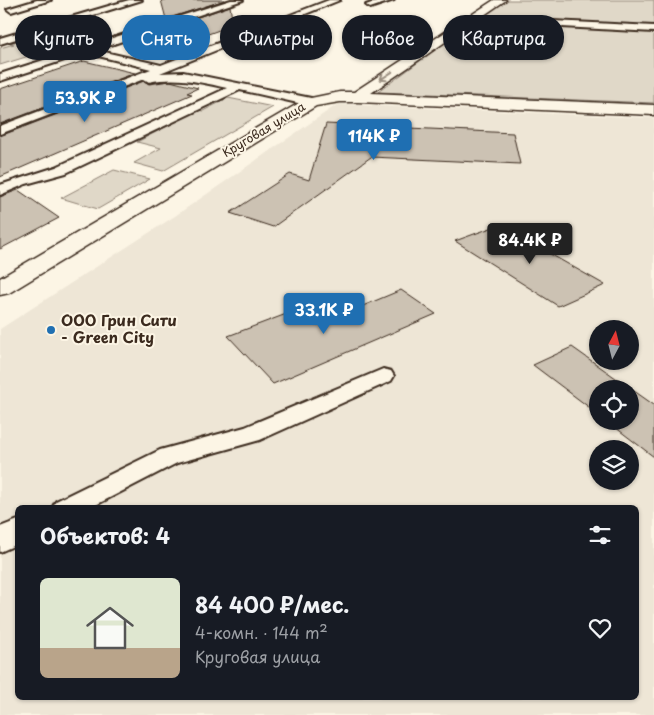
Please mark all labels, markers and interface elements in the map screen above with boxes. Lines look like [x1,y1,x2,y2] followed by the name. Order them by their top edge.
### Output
[15,15,112,60] chip: Купить
[122,15,210,60] chip: Снять
[220,15,332,60] chip: Фильтры
[342,15,433,60] chip: Новое
[443,15,564,60] chip: Квартира
[379,71,393,81] one-way arrow
[39,80,131,123] pin: 53.9K ₽
[54,85,116,109] text: 53.9K ₽
[219,97,309,161] street label: Круговая улица
[333,119,415,161] pin: 114K ₽
[348,123,400,147] text: 114K ₽
[484,222,576,265] pin: 84.4K ₽
[498,227,562,251] text: 84.4K ₽
[278,292,370,335] pin: 33.1K ₽
[295,297,353,321] text: 33.1K ₽
[61,308,177,348] place label: ООО Грин Сити - Green City
[589,320,639,370] north arrow
[589,320,639,490] map controls
[45,324,57,336] marker: ООО Грин Сити - Green City
[589,380,639,430] button: locate
[589,440,639,490] button: layers
[40,519,170,551] text: Объектов: 4
[586,521,614,549] icon: filters
[195,588,349,620] text: 84 400 ₽/мес.
[80,598,140,658] icon: home
[586,614,614,642] icon: heart
[195,620,328,644] text: 4-комн. · 144 m²
[195,644,320,668] text: Круговая улица

